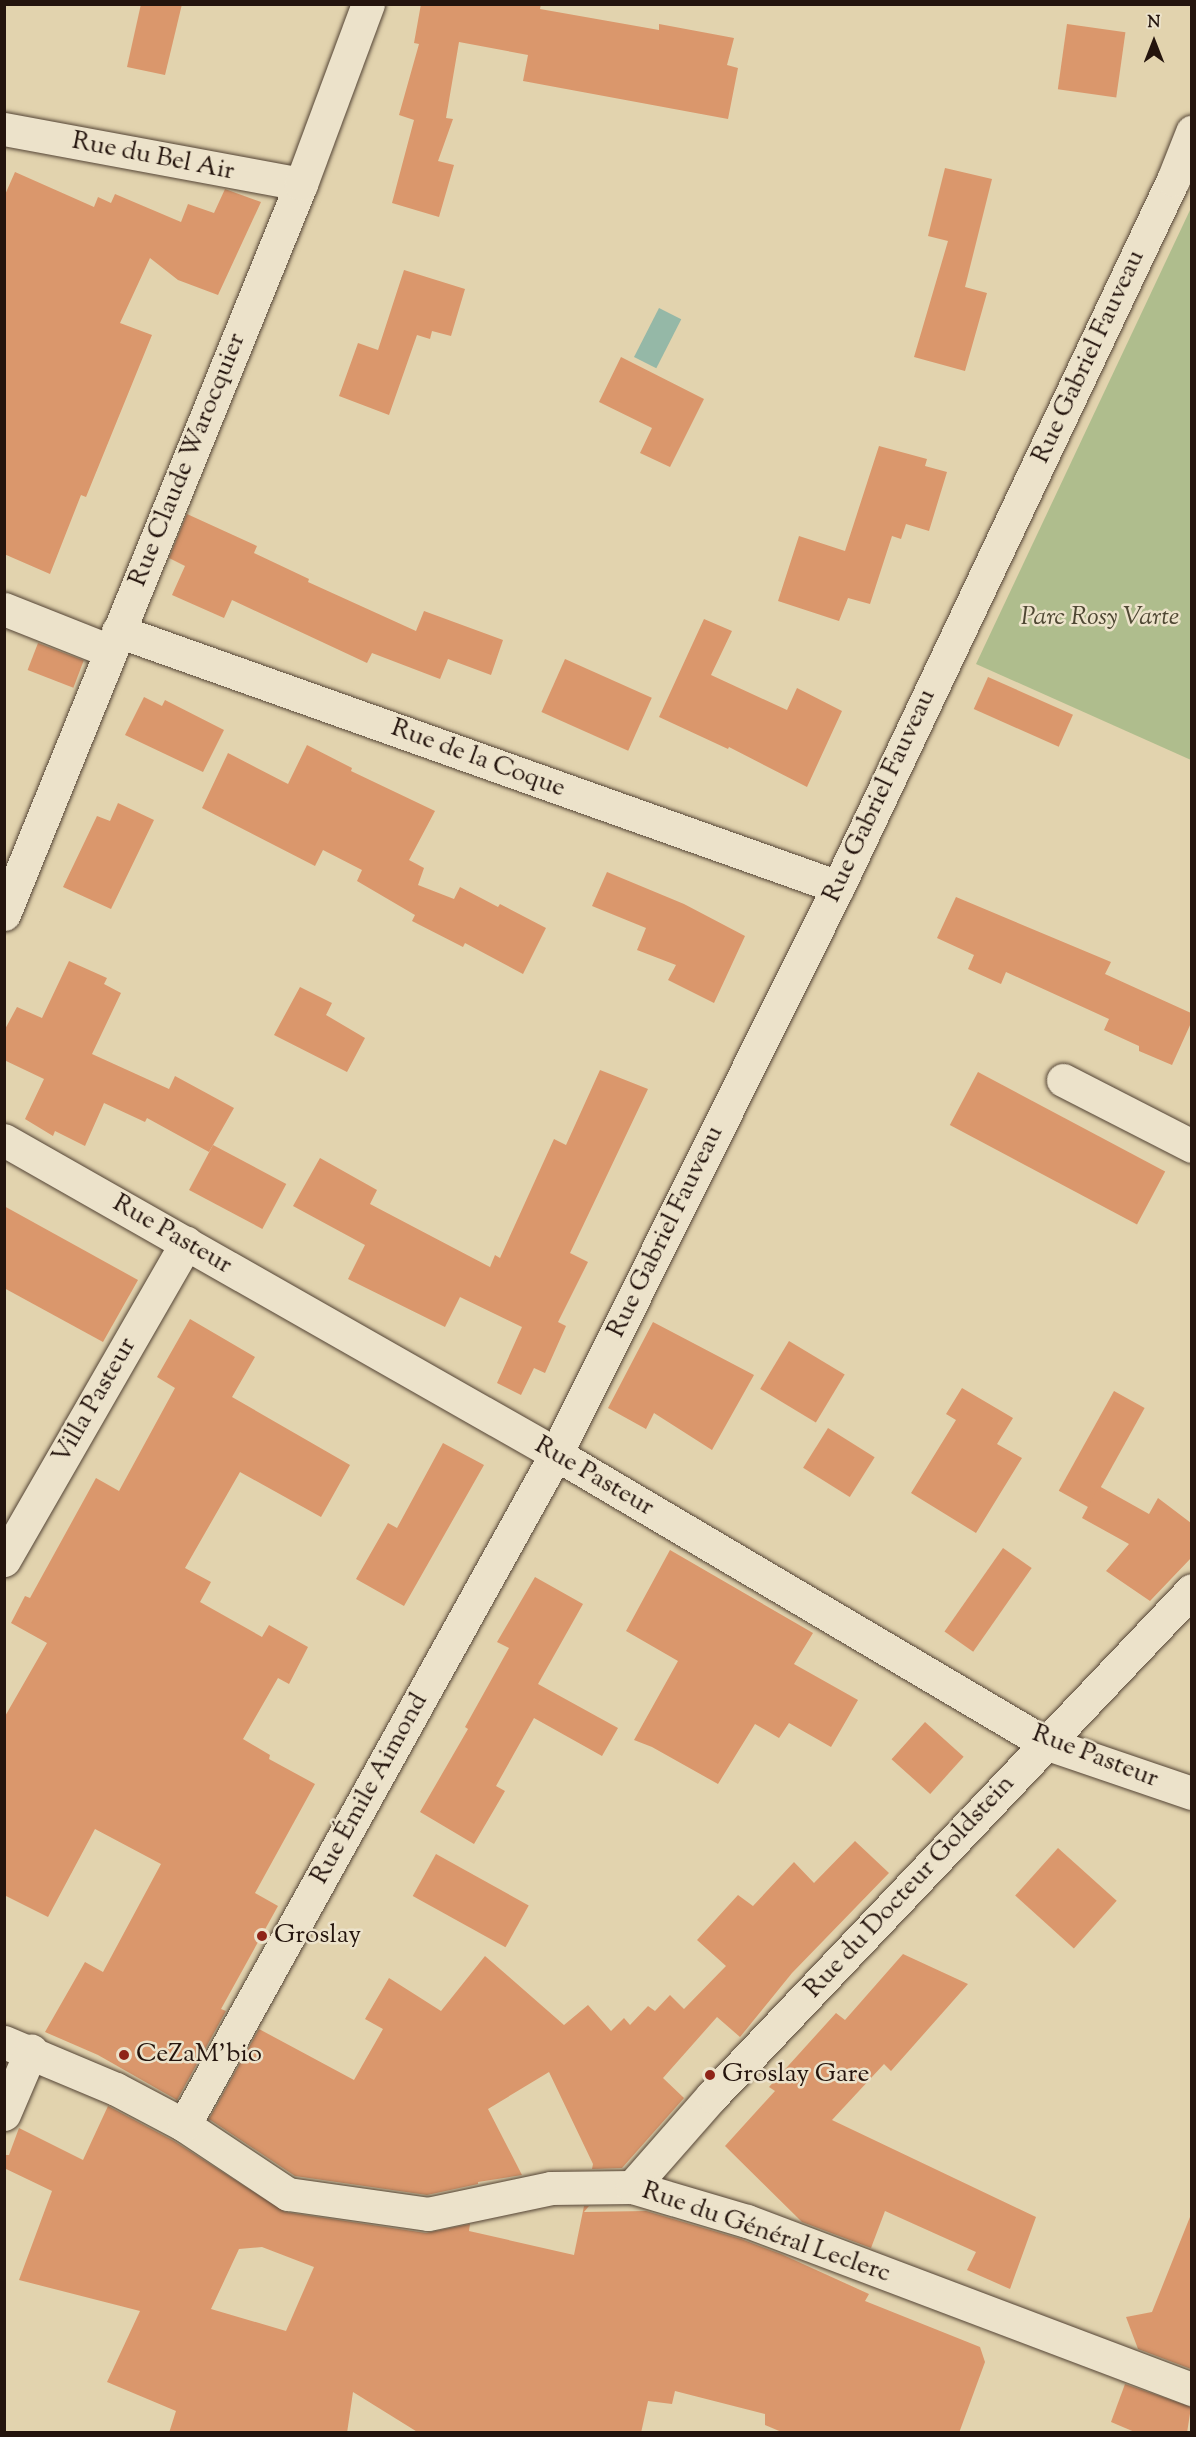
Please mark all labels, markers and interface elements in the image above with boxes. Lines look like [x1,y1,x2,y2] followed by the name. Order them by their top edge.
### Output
[1124,12,1184,72] north arrow
[1148,12,1160,35] text: N
[69,126,237,188] street label: Rue du Bel Air
[1026,245,1152,469] street label: Rue Gabriel Fauveau
[123,329,253,591] street label: Rue Claude Warocquier
[1021,602,1179,634] park label: Parc Rosy Varte
[817,684,943,908] street label: Rue Gabriel Fauveau
[387,713,569,805] street label: Rue de la Coque
[601,1121,731,1343] street label: Rue Gabriel Fauveau
[107,1188,237,1282] street label: Rue Pasteur
[46,1332,144,1470] street label: Villa Pasteur
[529,1430,659,1524] street label: Rue Pasteur
[305,1688,435,1890] street label: Rue Émile Aimond
[1027,1719,1163,1795] street label: Rue Pasteur
[798,1769,1022,2005] street label: Rue du Docteur Goldstein
[274,1920,361,1952] place label: Groslay
[255,1929,269,1943] marker: Groslay
[136,2039,262,2071] place label: CeZaM'bio
[117,2048,131,2062] marker: CeZaM'bio
[722,2059,870,2091] place label: Groslay Gare
[703,2068,717,2082] marker: Groslay Gare
[638,2176,894,2290] street label: Rue du Général Leclerc

